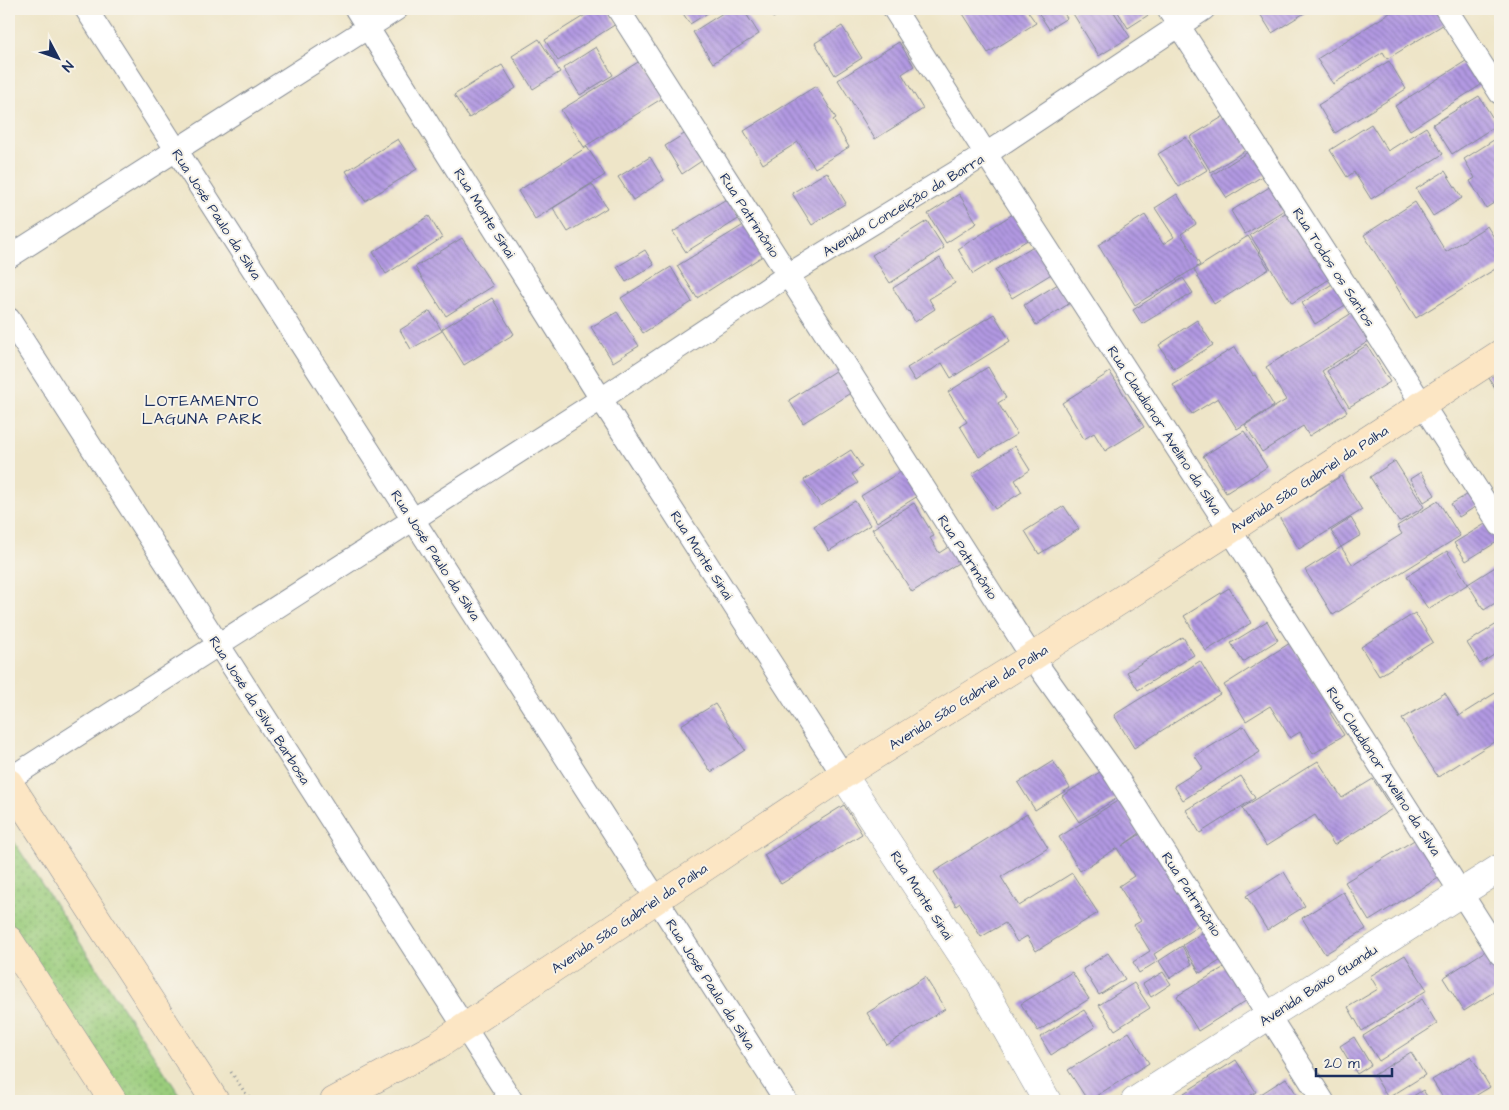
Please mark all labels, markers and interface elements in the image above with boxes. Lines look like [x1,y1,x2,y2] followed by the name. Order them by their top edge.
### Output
[32,32,82,82] north arrow
[56,56,77,76] text: N
[166,145,266,284] street label: Rua José Paulo da Silva
[819,150,988,262] street label: Avenida Conceição da Barra
[449,165,520,262] street label: Rua Monte Sinai
[714,169,784,262] street label: Rua Patrimônio
[1287,204,1379,331] street label: Rua Todos os Santos
[1102,342,1226,519] street label: Rua Claudionor Avelino da Silva
[142,390,262,430] district label: LOTEAMENTO LAGUNA PARK
[1227,421,1392,538] street label: Avenida São Gabriel da Palha
[385,486,485,625] street label: Rua José Paulo da Silva
[665,507,737,604] street label: Rua Monte Sinai
[932,511,1002,604] street label: Rua Patrimônio
[204,632,315,789] street label: Rua José da Silva Barbosa
[885,640,1052,755] street label: Avenida São Gabriel da Palha
[1321,683,1445,860] street label: Rua Claudionor Avelino da Silva
[885,847,957,944] street label: Rua Monte Sinai
[1156,848,1226,941] street label: Rua Patrimônio
[547,859,712,979] street label: Avenida São Gabriel da Palha
[660,915,760,1054] street label: Rua José Paulo da Silva
[1256,940,1382,1032] street label: Avenida Baixo Guandu
[1316,1045,1393,1077] scale bar
[1324,1053,1360,1074] text: 20 m

